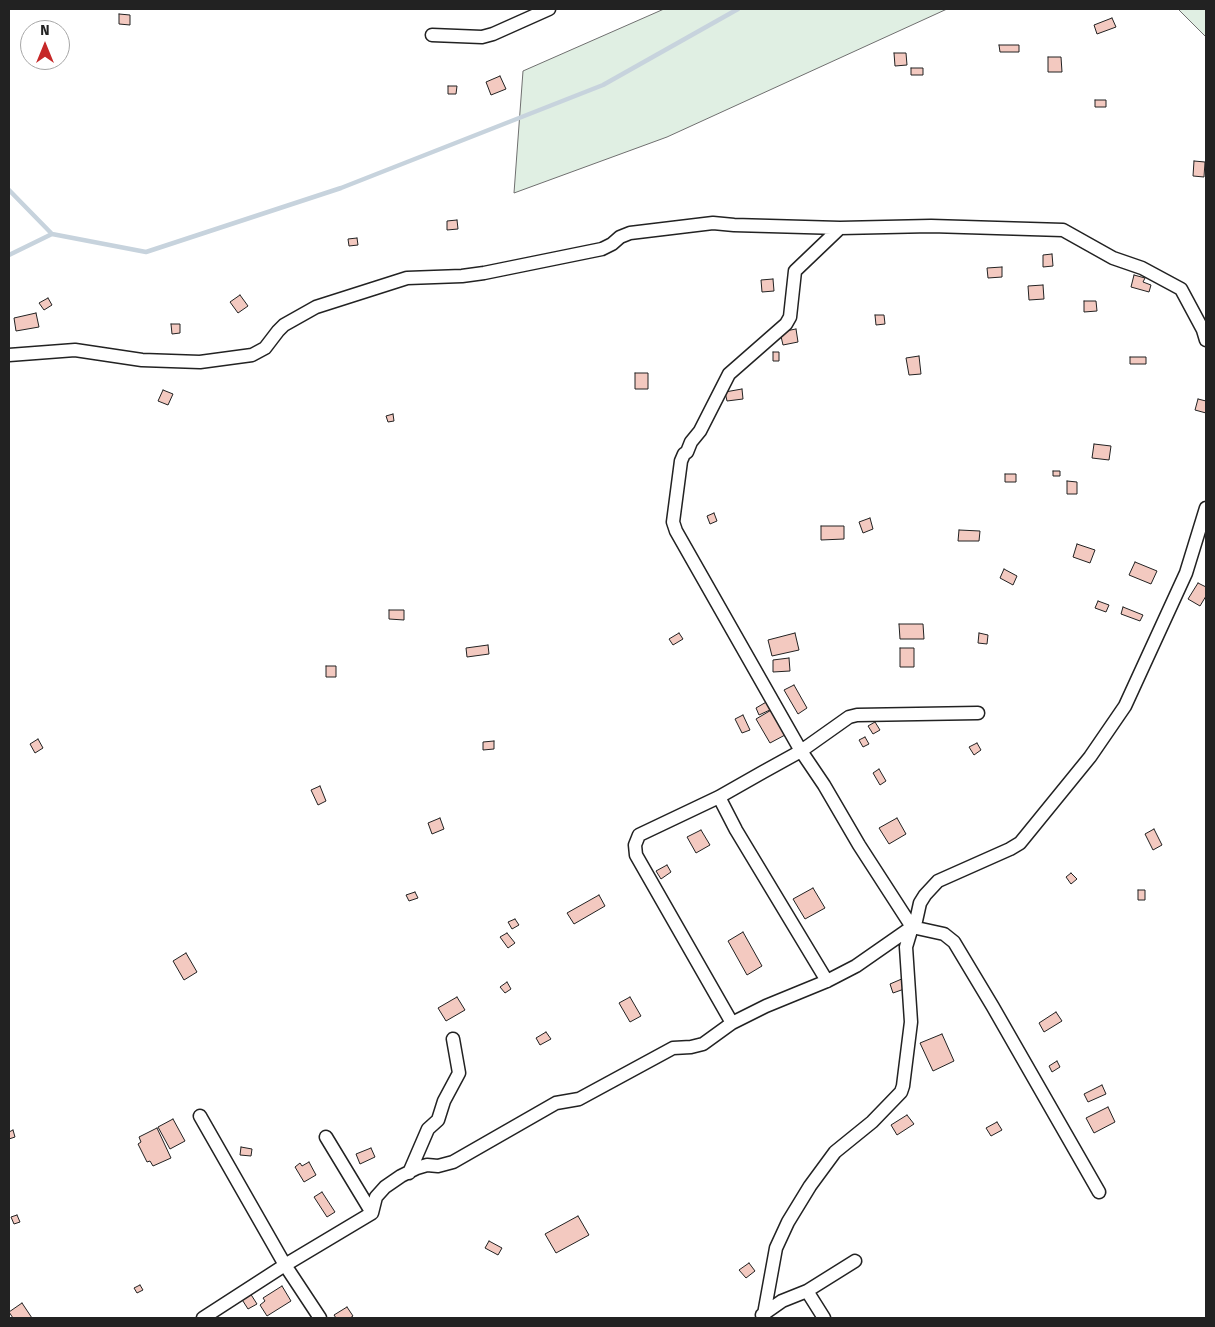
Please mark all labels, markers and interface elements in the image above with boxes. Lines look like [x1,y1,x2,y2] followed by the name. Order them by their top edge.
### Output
[20,20,70,70] north arrow
[40,22,50,39] text: N

